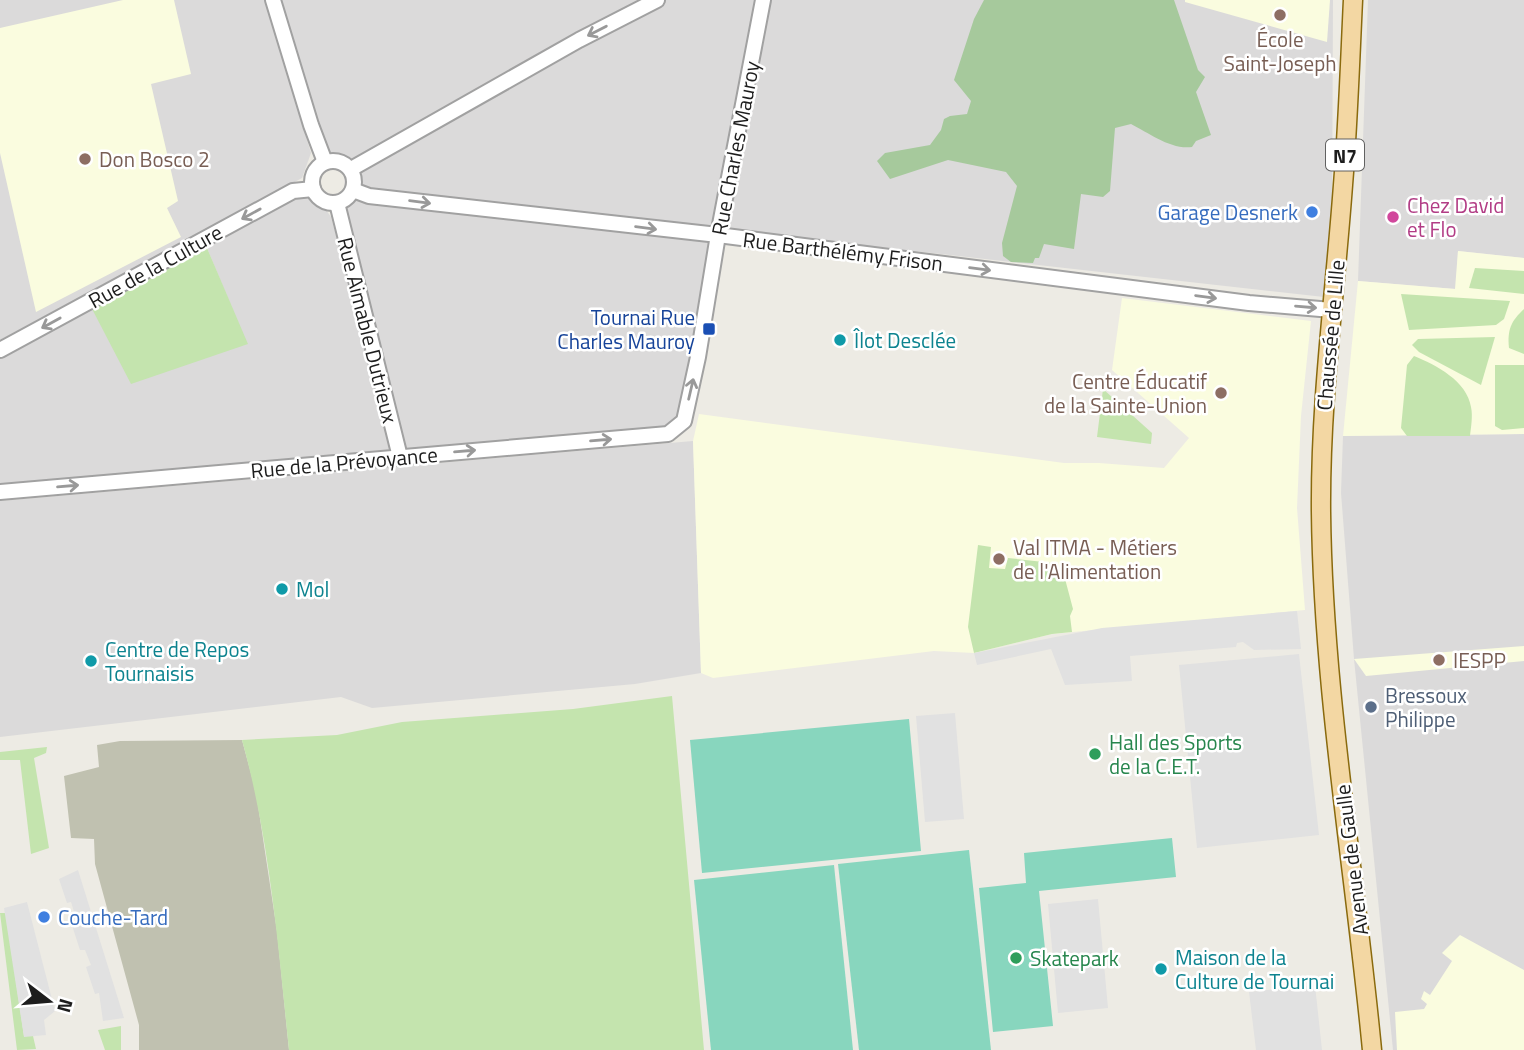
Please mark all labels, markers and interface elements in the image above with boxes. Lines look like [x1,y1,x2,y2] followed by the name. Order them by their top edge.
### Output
[1272,7,1288,23] marker: École Saint-Joseph
[1224,23,1336,79] place label: École Saint-Joseph
[587,25,608,39] one-way arrow
[702,58,768,238] street label: Rue Charles Mauroy
[1326,140,1364,170] road number: N7
[99,143,210,175] place label: Don Bosco 2
[77,151,93,167] marker: Don Bosco 2
[1407,189,1504,245] place label: Chez David et Flo
[409,195,431,208] one-way arrow
[1158,196,1298,228] place label: Garage Desnerk
[1304,204,1320,220] marker: Garage Desnerk
[241,207,261,221] one-way arrow
[1385,209,1401,225] marker: Chez David et Flo
[82,216,228,316] street label: Rue de la Culture
[635,222,657,235] one-way arrow
[741,223,945,279] street label: Rue Barthélémy Frison
[329,234,407,427] street label: Rue Aimable Dutrieux
[1307,258,1353,412] street label: Chaussée de Lille
[968,262,991,275] one-way arrow
[1194,290,1217,303] one-way arrow
[557,301,695,357] place label: Tournai Rue Charles Mauroy
[1294,301,1316,314] one-way arrow
[41,316,62,330] one-way arrow
[701,321,717,337] marker: Tournai Rue Charles Mauroy
[853,324,956,356] place label: Îlot Desclée
[832,332,848,348] marker: Îlot Desclée
[1044,365,1207,421] place label: Centre Éducatif de la Sainte-Union
[685,378,699,401] one-way arrow
[1213,385,1229,401] marker: Centre Éducatif de la Sainte-Union
[589,433,612,446] one-way arrow
[249,438,439,486] street label: Rue de la Prévoyance
[454,444,476,457] one-way arrow
[56,479,79,492] one-way arrow
[1013,531,1177,587] place label: Val ITMA - Métiers de l'Alimentation
[991,551,1007,567] marker: Val ITMA - Métiers de l'Alimentation
[296,573,329,605] place label: Mol
[274,581,290,597] marker: Mol
[105,633,249,689] place label: Centre de Repos Tournaisis
[1453,644,1506,676] place label: IESPP
[1431,652,1447,668] marker: IESPP
[83,653,99,669] marker: Centre de Repos Tournaisis
[1385,679,1467,735] place label: Bressoux Philippe
[1363,699,1379,715] marker: Bressoux Philippe
[1109,726,1242,782] place label: Hall des Sports de la C.E.T.
[1087,746,1103,762] marker: Hall des Sports de la C.E.T.
[1326,783,1376,937] street label: Avenue de Gaulle
[58,901,168,933] place label: Couche-Tard
[36,909,52,925] marker: Couche-Tard
[1175,941,1334,997] place label: Maison de la Culture de Tournai
[1030,942,1119,974] place label: Skatepark
[1008,950,1024,966] marker: Skatepark
[1153,961,1169,977] marker: Maison de la Culture de Tournai
[14,966,84,1036] north arrow
[50,995,82,1016] text: N

